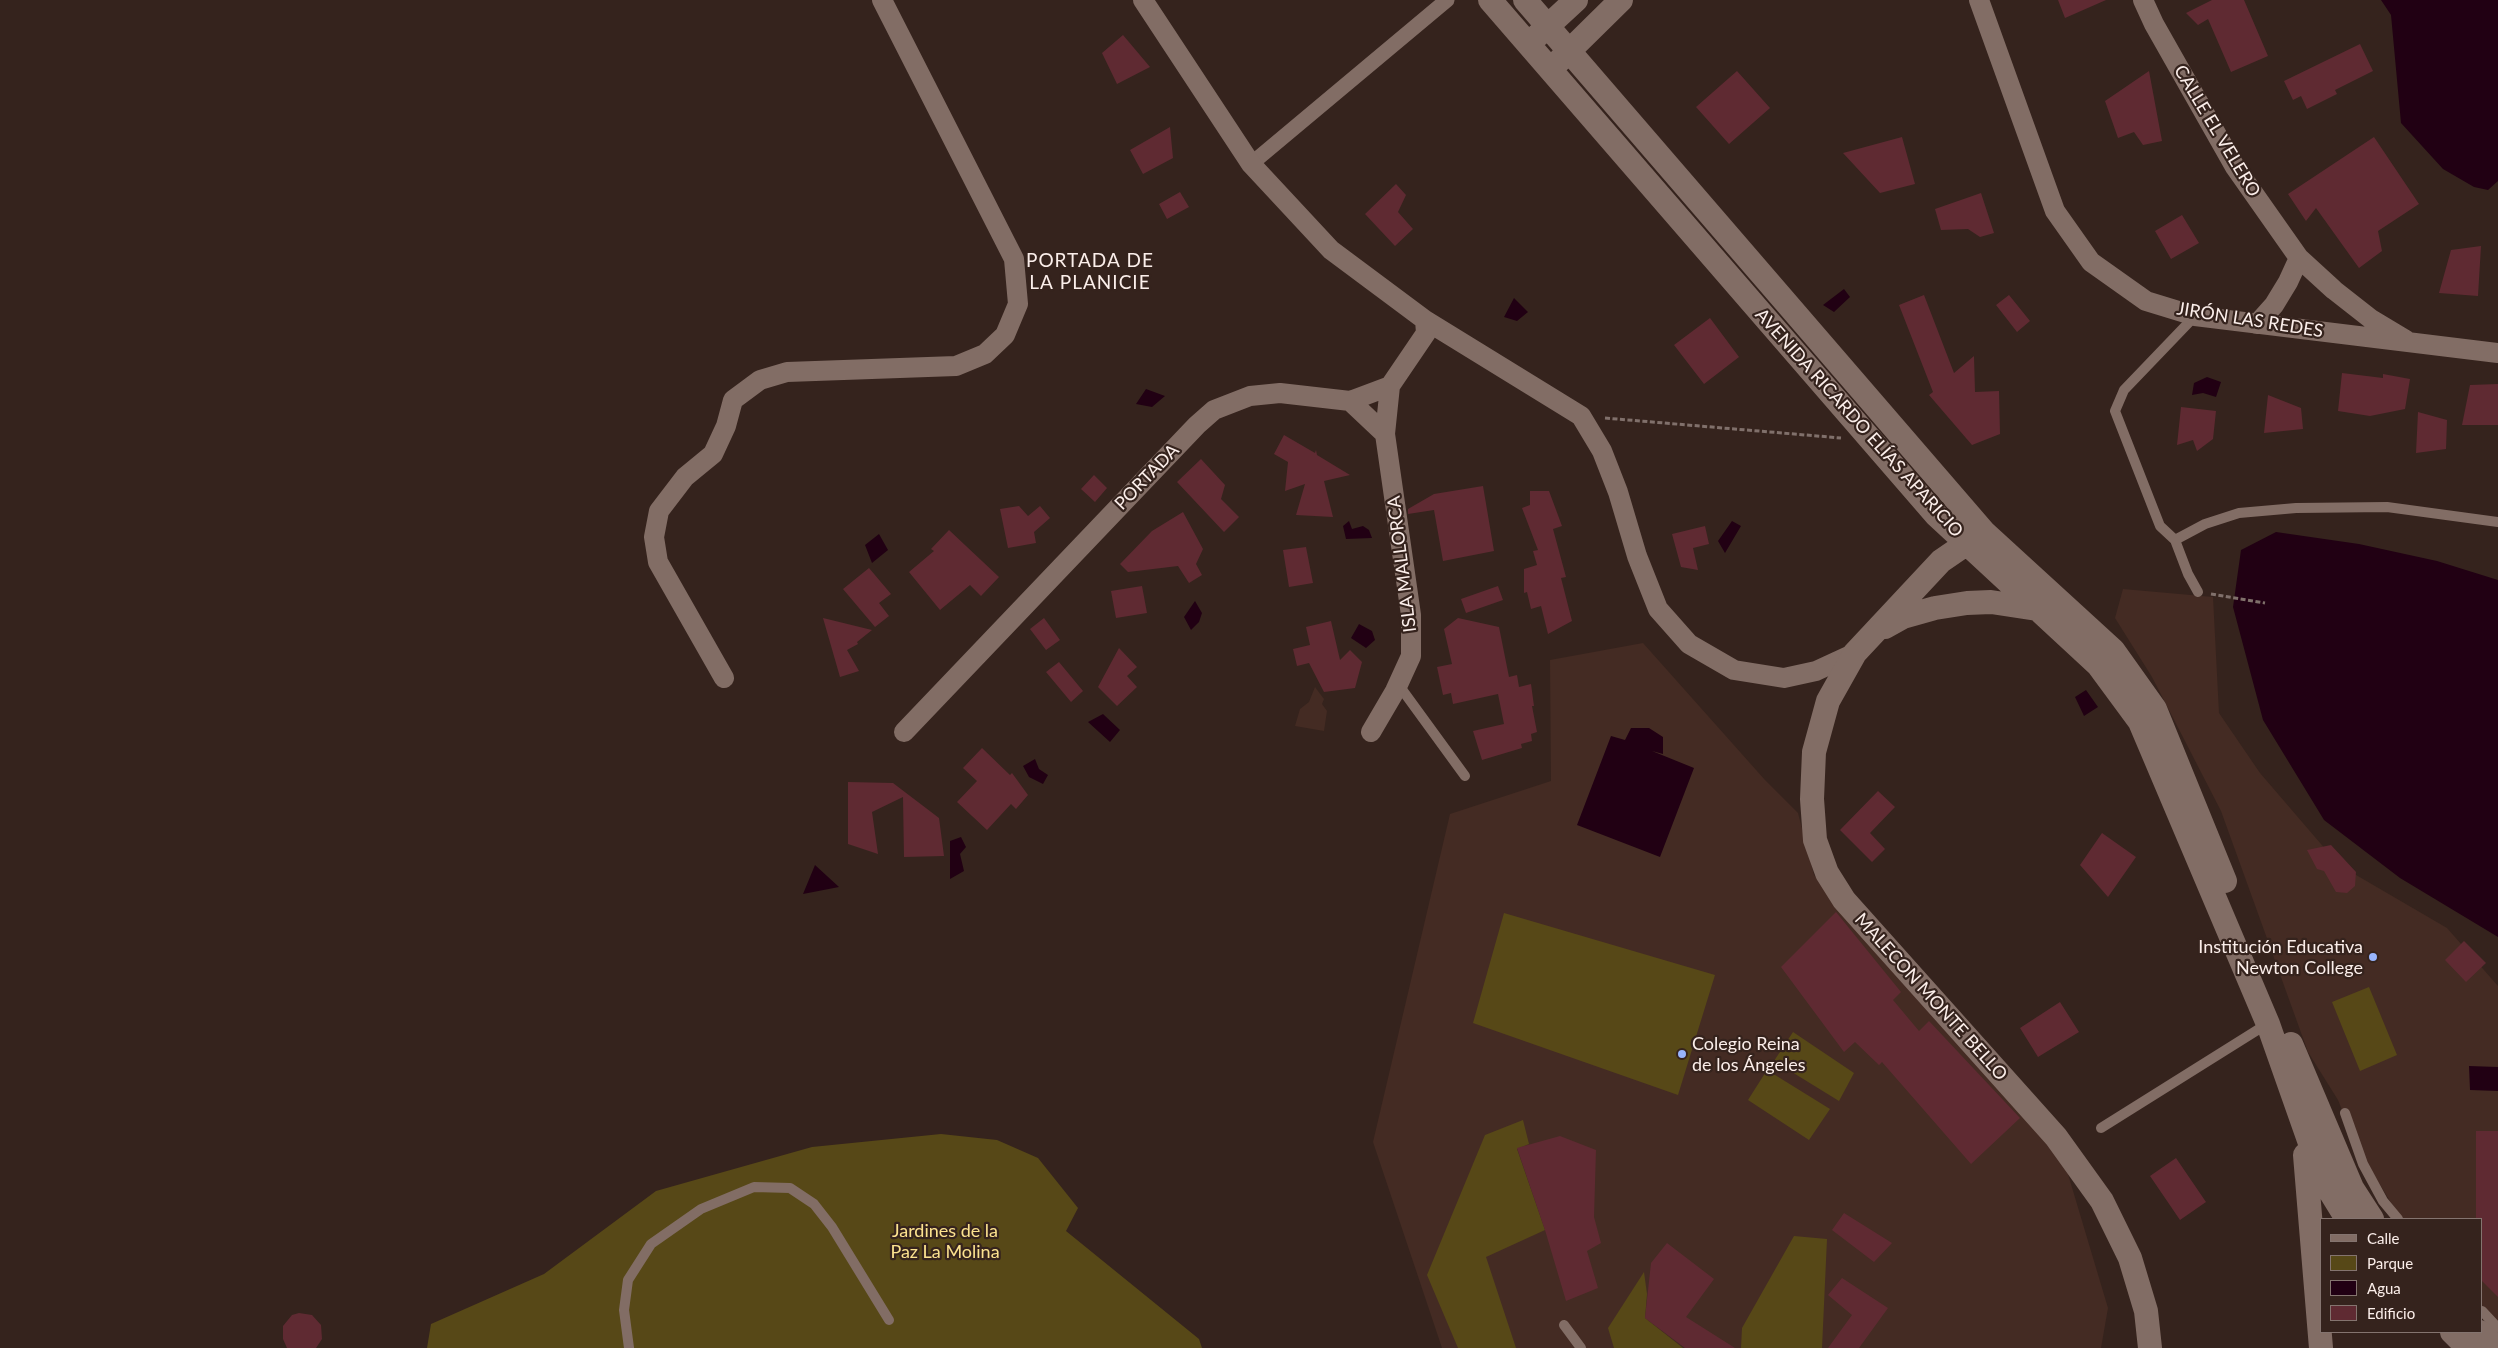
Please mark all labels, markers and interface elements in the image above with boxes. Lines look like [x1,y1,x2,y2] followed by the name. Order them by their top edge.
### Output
[2169,61,2265,201] street label: CALLE EL VELERO
[1025,250,1155,294] district label: PORTADA DE LA PLANICIE
[2175,298,2325,342] street label: JIRÓN LAS REDES
[1750,304,1968,542] street label: AVENIDA RICARDO ELÍAS APARICIO
[1110,440,1184,514] street label: PORTADA
[1383,494,1421,634] street label: ISLA MALLORCA
[1850,909,2012,1085] street label: MALECON MONTE BELLO
[2198,936,2363,979] place label: Institución Educativa Newton College
[2367,951,2379,963] marker: Institución Educativa Newton College
[1692,1033,1806,1076] place label: Colegio Reina de los Ángeles
[1676,1048,1688,1060] marker: Colegio Reina de los Ángeles
[2320,1218,2483,1333] legend
[890,1220,1000,1262] park label: Jardines de la Paz La Molina
[2367,1229,2399,1247] text: Calle
[2367,1254,2413,1272] text: Parque
[2367,1279,2401,1297] text: Agua
[2367,1304,2415,1322] text: Edificio

